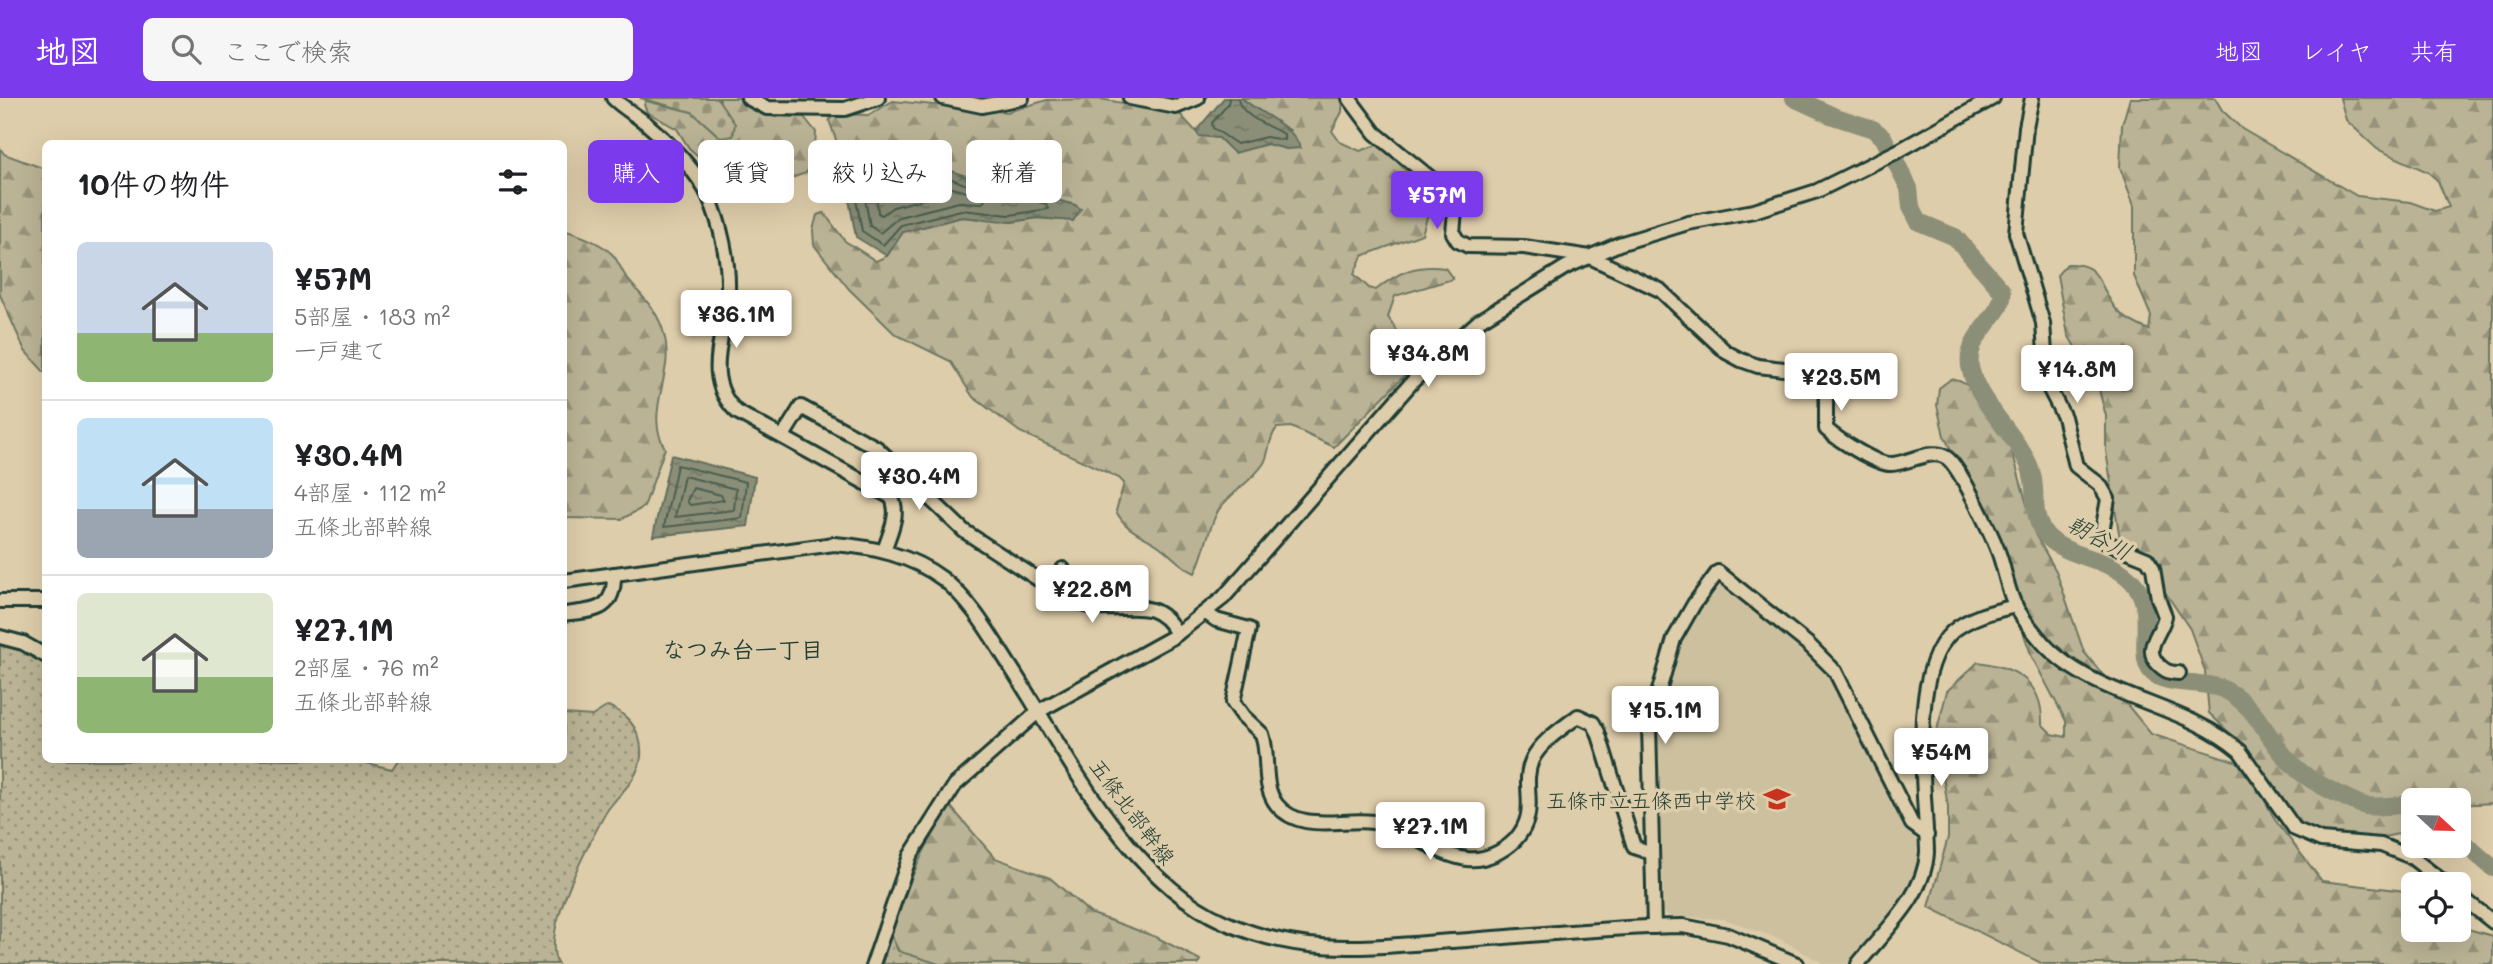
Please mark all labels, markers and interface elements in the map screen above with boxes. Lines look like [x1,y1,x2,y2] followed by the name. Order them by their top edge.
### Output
[143,18,633,81] search box
[35,28,101,71] text: 地図
[167,30,205,68] icon: search
[223,34,353,68] text: ここで検索
[2215,35,2263,66] text: 地図
[2301,35,2372,66] text: レイヤ
[2410,35,2458,66] text: 共有
[588,140,684,203] chip: 購入
[698,140,794,203] chip: 賃貸
[808,140,952,203] chip: 絞り込み
[966,140,1062,203] chip: 新着
[77,163,230,203] text: 10件の物件
[494,163,532,201] icon: filters
[1396,172,1478,231] pin: ¥57M
[1407,179,1467,209] text: ¥57M
[294,258,372,298] text: ¥57M
[133,270,217,354] icon: home
[679,290,793,350] pin: ¥36.1M
[697,298,775,328] text: ¥36.1M
[294,301,450,331] text: 5部屋 · 183 m²
[1371,330,1485,389] pin: ¥34.8M
[294,335,386,365] text: 一戸建て
[1386,337,1470,367] text: ¥34.8M
[2020,345,2134,405] pin: ¥14.8M
[2037,353,2117,383] text: ¥14.8M
[1784,354,1898,413] pin: ¥23.5M
[1801,361,1881,391] text: ¥23.5M
[294,434,403,474] text: ¥30.4M
[133,446,217,530] icon: home
[862,452,976,512] pin: ¥30.4M
[877,460,961,490] text: ¥30.4M
[294,477,446,507] text: 4部屋 · 112 m²
[2062,508,2138,566] water label: 朝谷川
[294,511,432,541] text: 五條北部幹線
[1035,566,1149,625] pin: ¥22.8M
[1052,573,1132,603] text: ¥22.8M
[294,609,394,649] text: ¥27.1M
[133,621,217,705] icon: home
[663,634,824,664] district label: なつみ台一丁目
[294,652,439,682] text: 2部屋 · 76 m²
[294,686,432,716] text: 五條北部幹線
[1608,686,1722,746] pin: ¥15.1M
[1628,694,1702,724] text: ¥15.1M
[1900,728,1982,788] pin: ¥54M
[1910,736,1972,766] text: ¥54M
[1084,753,1182,869] street label: 五條北部幹線
[1762,784,1792,814] school or university icon: 五條市立五條西中学校
[1546,786,1756,813] place label: 五條市立五條西中学校
[2401,788,2471,858] north arrow
[2401,788,2471,942] map controls
[1373,802,1487,862] pin: ¥27.1M
[1392,810,1468,840] text: ¥27.1M
[2401,872,2471,942] button: locate

